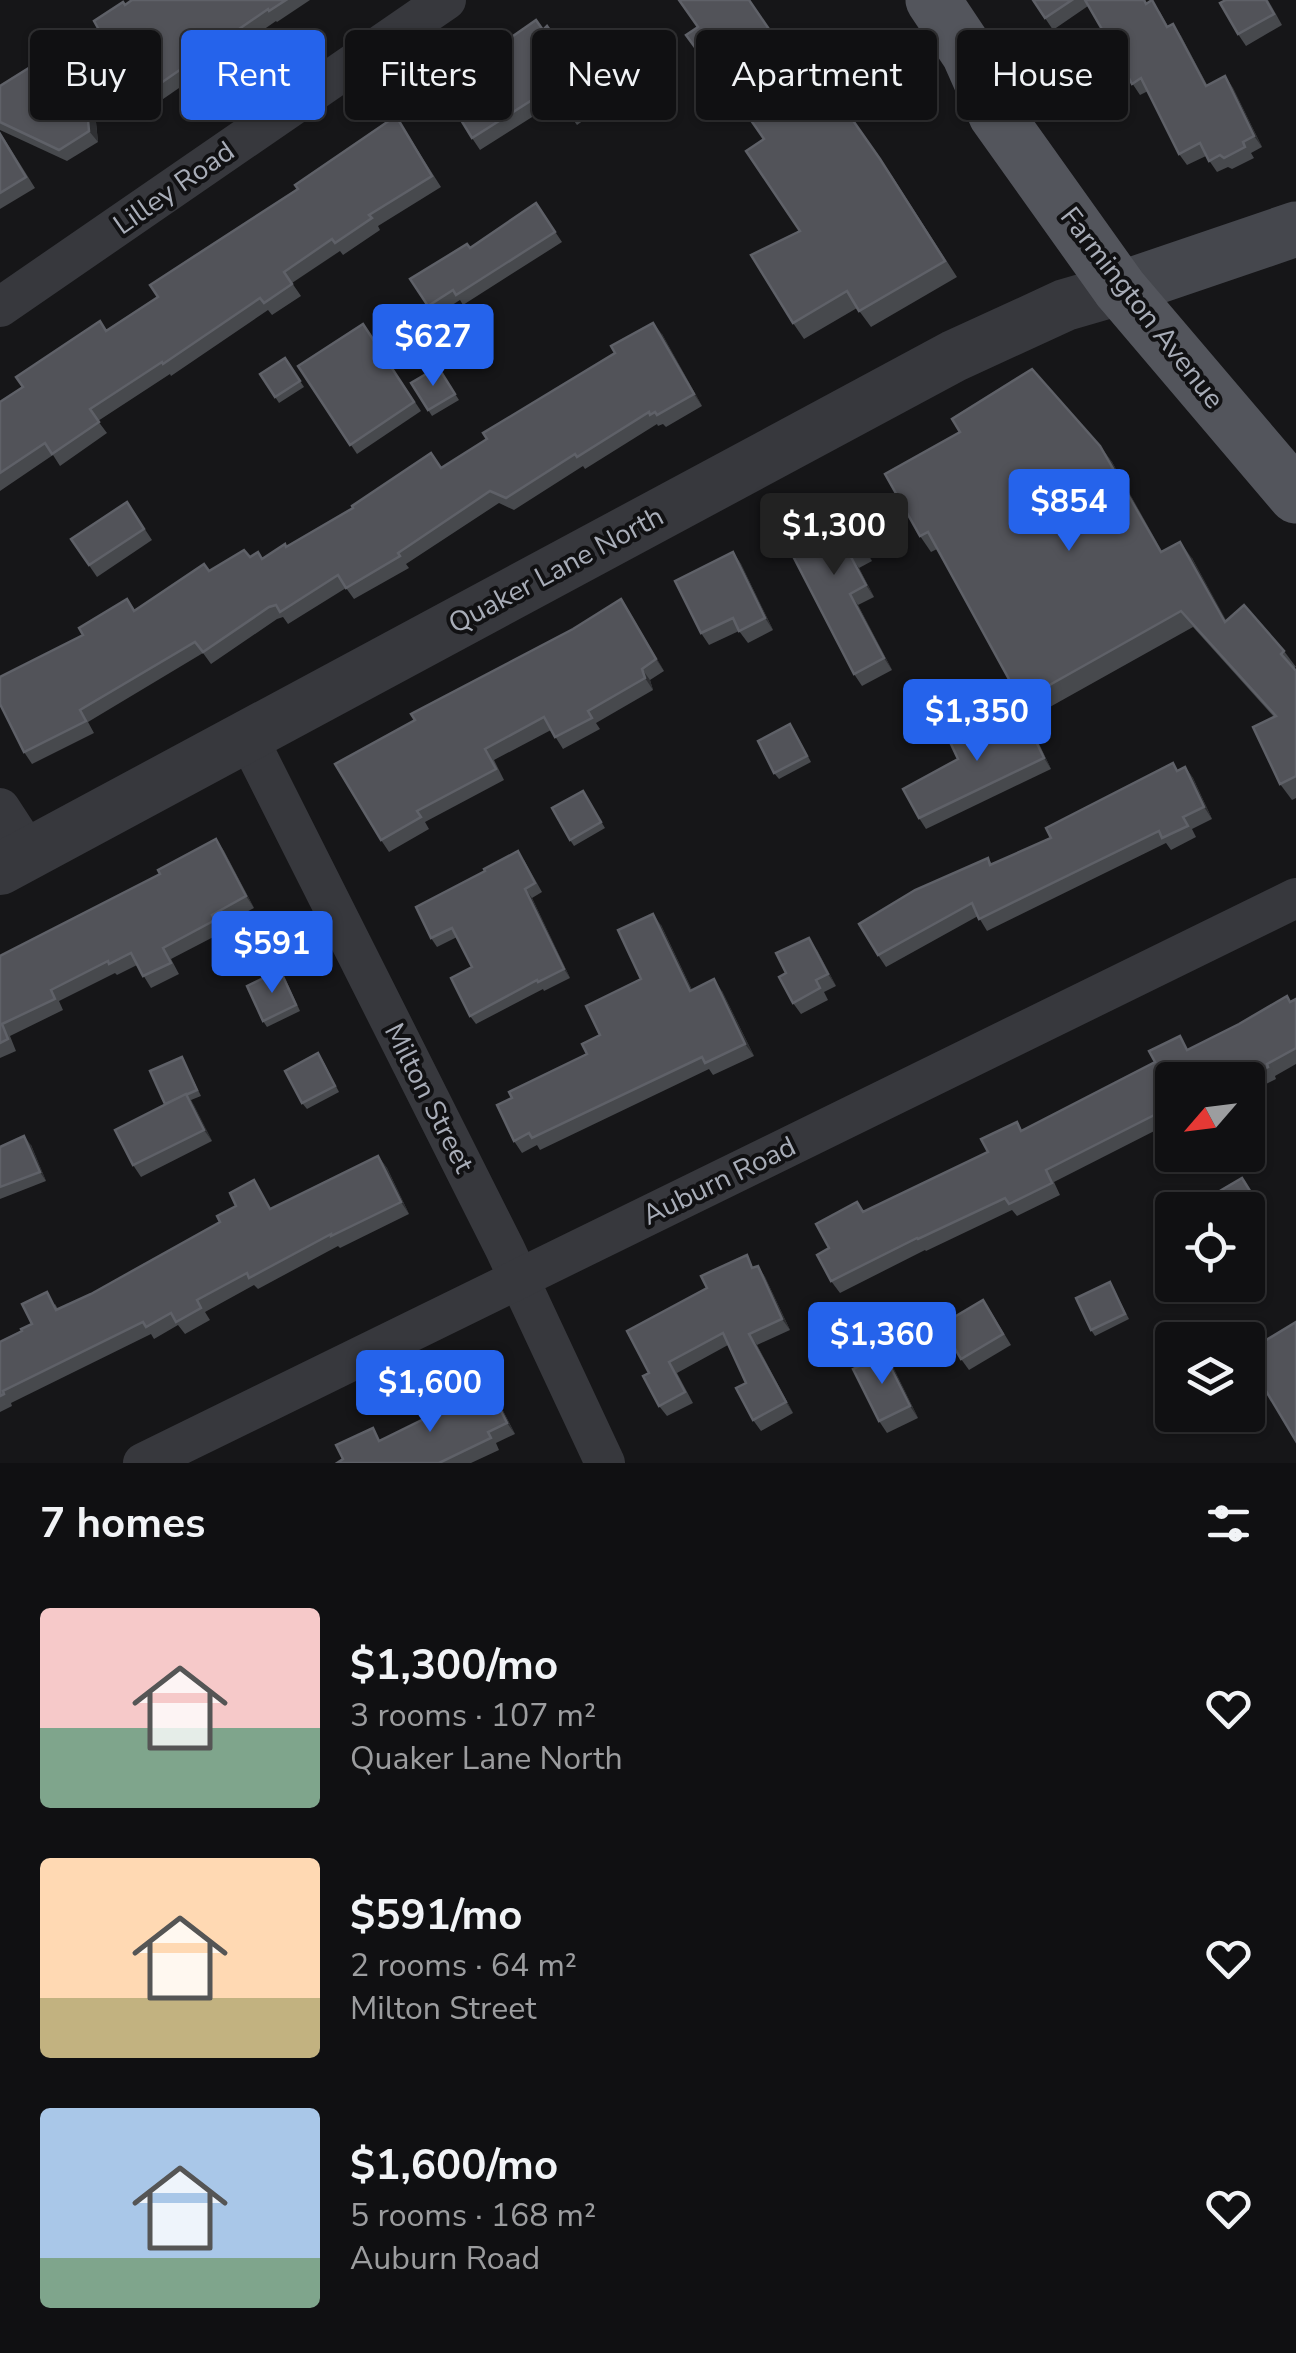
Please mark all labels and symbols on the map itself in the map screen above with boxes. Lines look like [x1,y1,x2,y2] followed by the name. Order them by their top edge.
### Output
[106,132,242,244] street label: Lilley Road
[1051,199,1233,417] street label: Farmington Avenue
[374,304,492,389] pin: $627
[1010,469,1128,554] pin: $854
[753,493,915,578] pin: $1,300
[442,497,670,643] street label: Quaker Lane North
[896,679,1058,764] pin: $1,350
[213,911,331,996] pin: $591
[375,1017,483,1180] street label: Milton Street
[1155,1062,1265,1172] north arrow
[636,1127,802,1235] street label: Auburn Road
[801,1302,963,1387] pin: $1,360
[349,1350,511,1435] pin: $1,600

